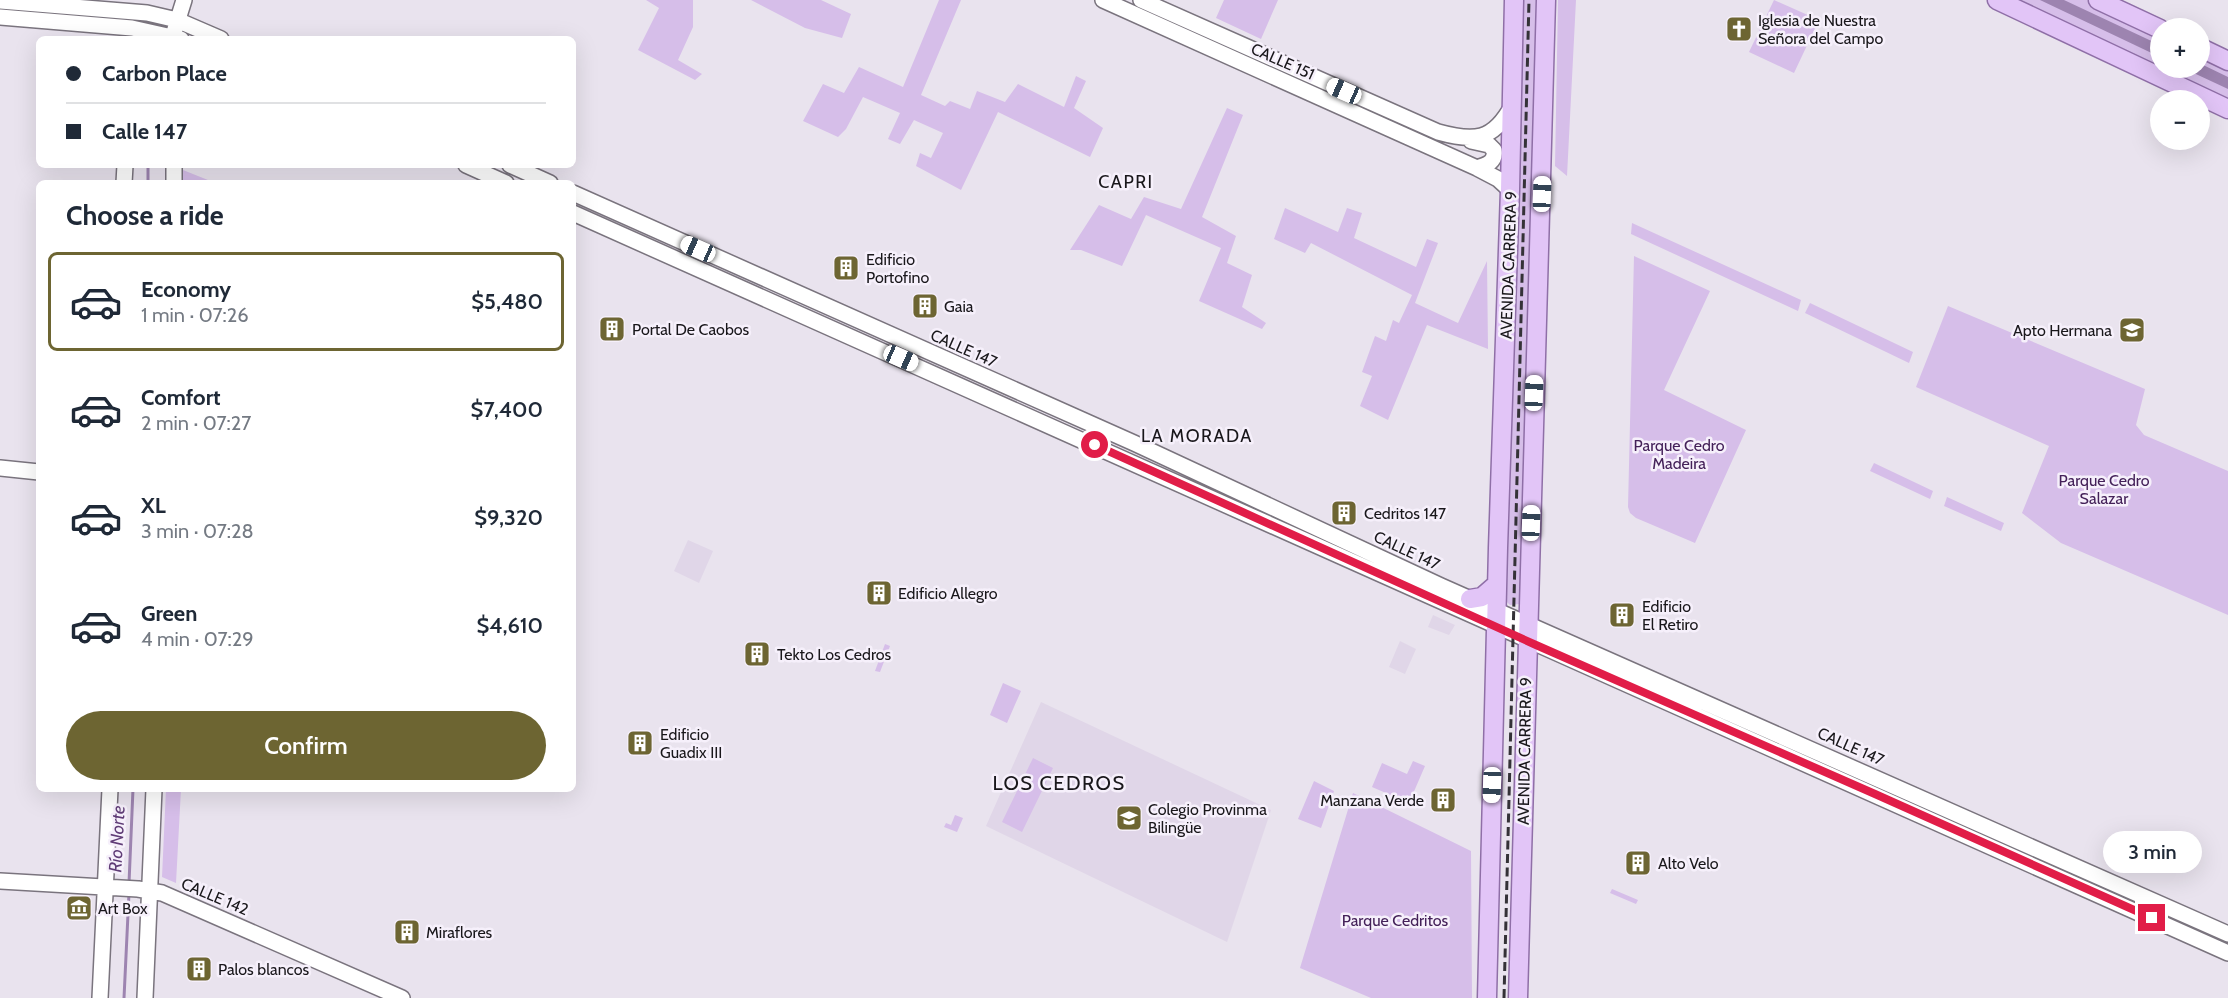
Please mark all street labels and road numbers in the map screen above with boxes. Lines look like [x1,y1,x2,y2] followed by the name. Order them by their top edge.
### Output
[1248,39,1317,84] street label: CALLE 151
[1496,191,1521,339] street label: AVENIDA CARRERA 9
[928,325,1000,372] street label: CALLE 147
[1371,527,1443,574] street label: CALLE 147
[1514,677,1535,825] street label: AVENIDA CARRERA 9
[1815,723,1887,770] street label: CALLE 147
[178,874,251,919] street label: CALLE 142

